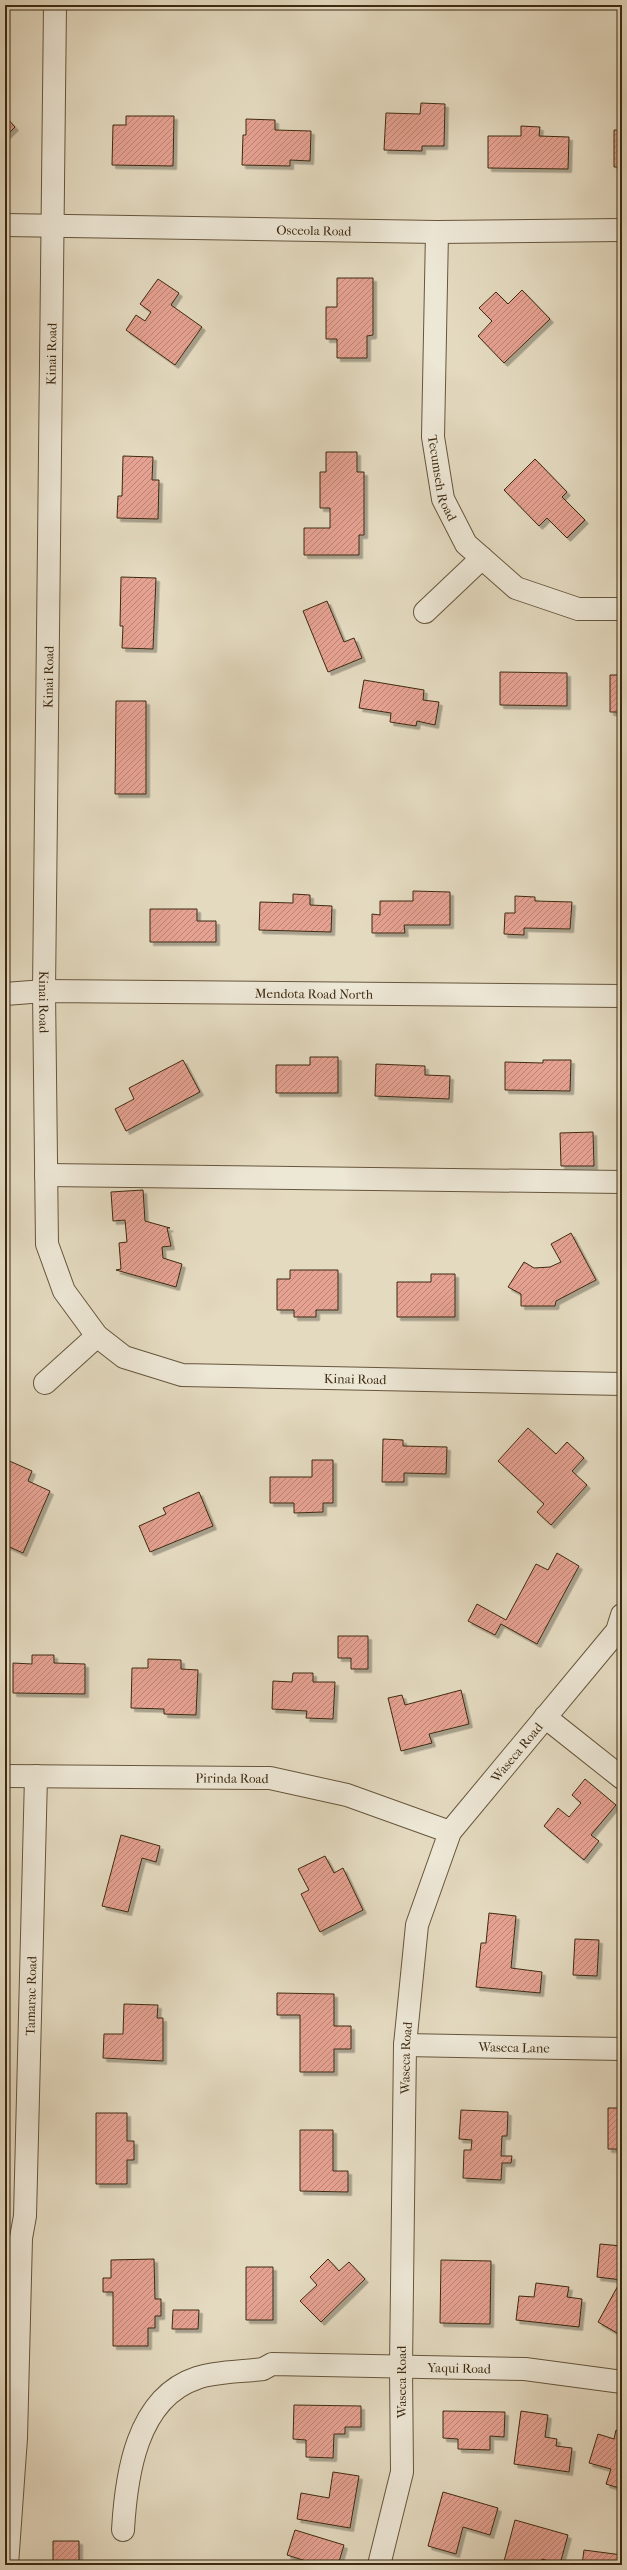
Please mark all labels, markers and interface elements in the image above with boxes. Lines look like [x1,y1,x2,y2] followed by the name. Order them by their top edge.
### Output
[276,222,353,239] street label: Osceola Road
[43,322,60,385] street label: Kinai Road
[425,434,460,524] street label: Tecumseh Road
[40,645,57,708] street label: Kinai Road
[36,971,52,1034] street label: Kinai Road
[255,986,374,1002] street label: Mendota Road North
[324,1371,387,1387] street label: Kinai Road
[487,1719,546,1786] street label: Waseca Road
[195,1770,270,1786] street label: Pirinda Road
[23,1955,40,2036] street label: Tamarac Road
[397,2020,415,2095] street label: Waseca Road
[477,2039,550,2056] street label: Waseca Lane
[394,2345,409,2419] street label: Waseca Road
[426,2360,492,2376] street label: Yaqui Road

